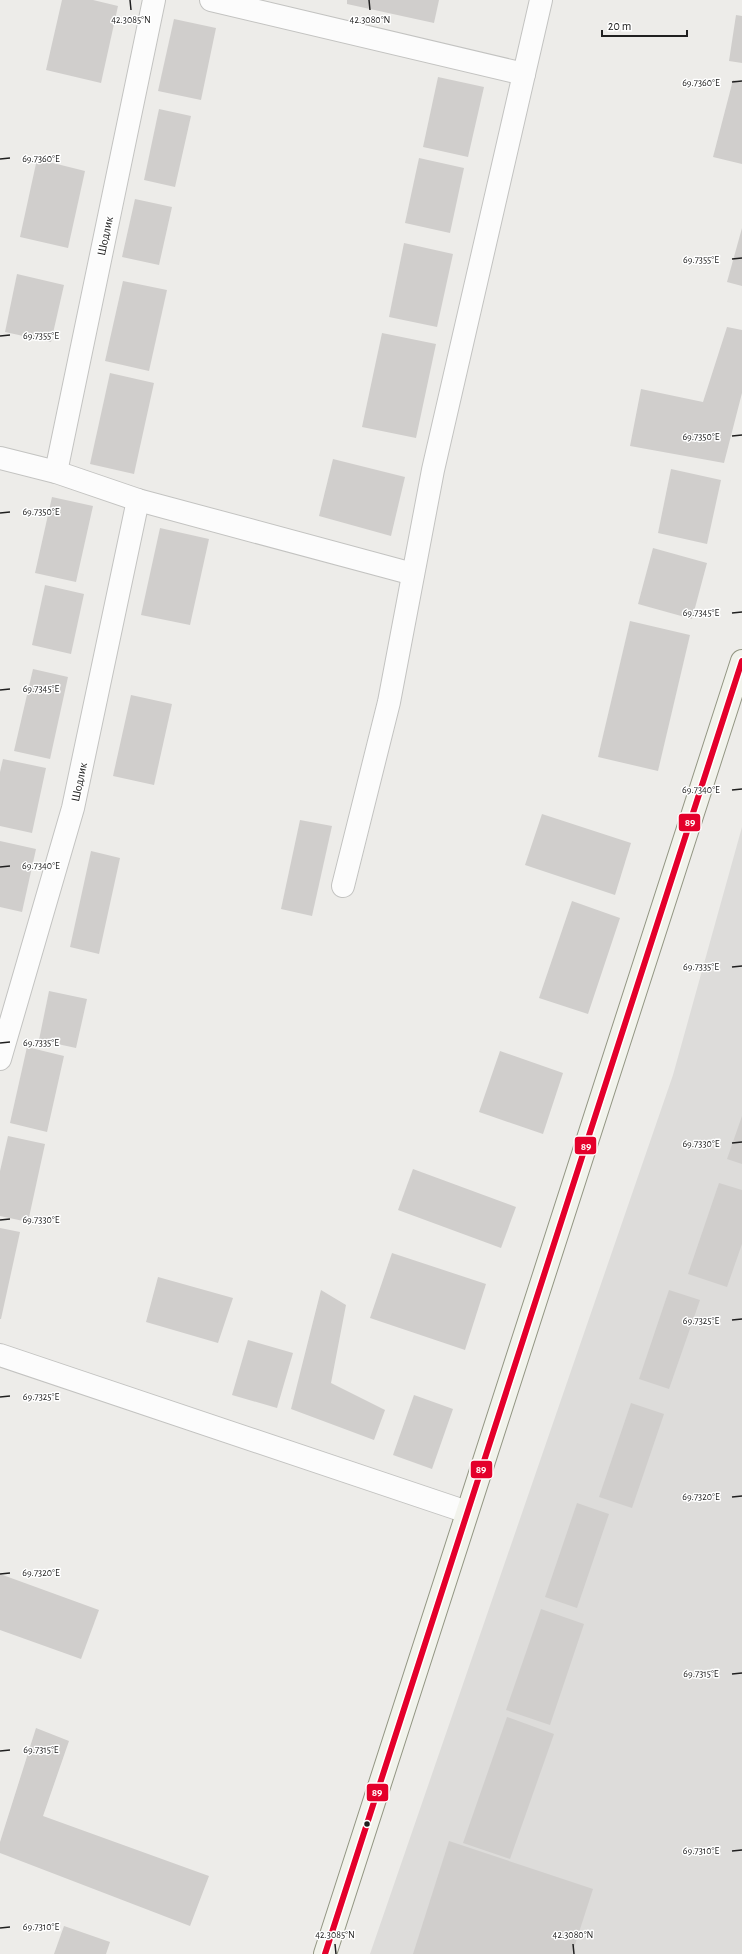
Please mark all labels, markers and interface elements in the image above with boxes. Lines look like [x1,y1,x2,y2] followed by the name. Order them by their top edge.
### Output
[602,12,687,38] scale bar
[111,15,151,25] text: 42.3085°N
[350,15,390,25] text: 42.3080°N
[608,20,631,32] text: 20 m
[682,78,720,88] text: 69.7360°E
[22,154,60,164] text: 69.7360°E
[95,215,115,257] street label: Шодлик
[683,255,719,265] text: 69.7355°E
[23,331,59,341] text: 69.7355°E
[682,432,720,442] text: 69.7350°E
[22,507,60,517] text: 69.7350°E
[683,608,720,618] text: 69.7345°E
[23,684,60,694] text: 69.7345°E
[69,761,89,803] street label: Шодлик
[682,785,720,795] text: 69.7340°E
[678,813,701,832] line badge: 89
[685,817,695,828] text: 89
[22,861,60,871] text: 69.7340°E
[683,962,719,972] text: 69.7335°E
[23,1038,59,1048] text: 69.7335°E
[574,1136,597,1155] line badge: 89
[682,1139,720,1149] text: 69.7330°E
[581,1141,591,1152] text: 89
[22,1215,60,1225] text: 69.7330°E
[683,1316,719,1326] text: 69.7325°E
[23,1392,59,1402] text: 69.7325°E
[470,1460,493,1479] line badge: 89
[476,1464,486,1475] text: 89
[682,1492,720,1502] text: 69.7320°E
[22,1568,60,1578] text: 69.7320°E
[683,1669,719,1679] text: 69.7315°E
[23,1745,59,1755] text: 69.7315°E
[366,1783,389,1802] line badge: 89
[372,1787,382,1798] text: 89
[362,1819,372,1829] unlabelled marker
[683,1846,719,1856] text: 69.7310°E
[23,1922,59,1932] text: 69.7310°E
[315,1930,355,1940] text: 42.3085°N
[553,1930,593,1940] text: 42.3080°N

